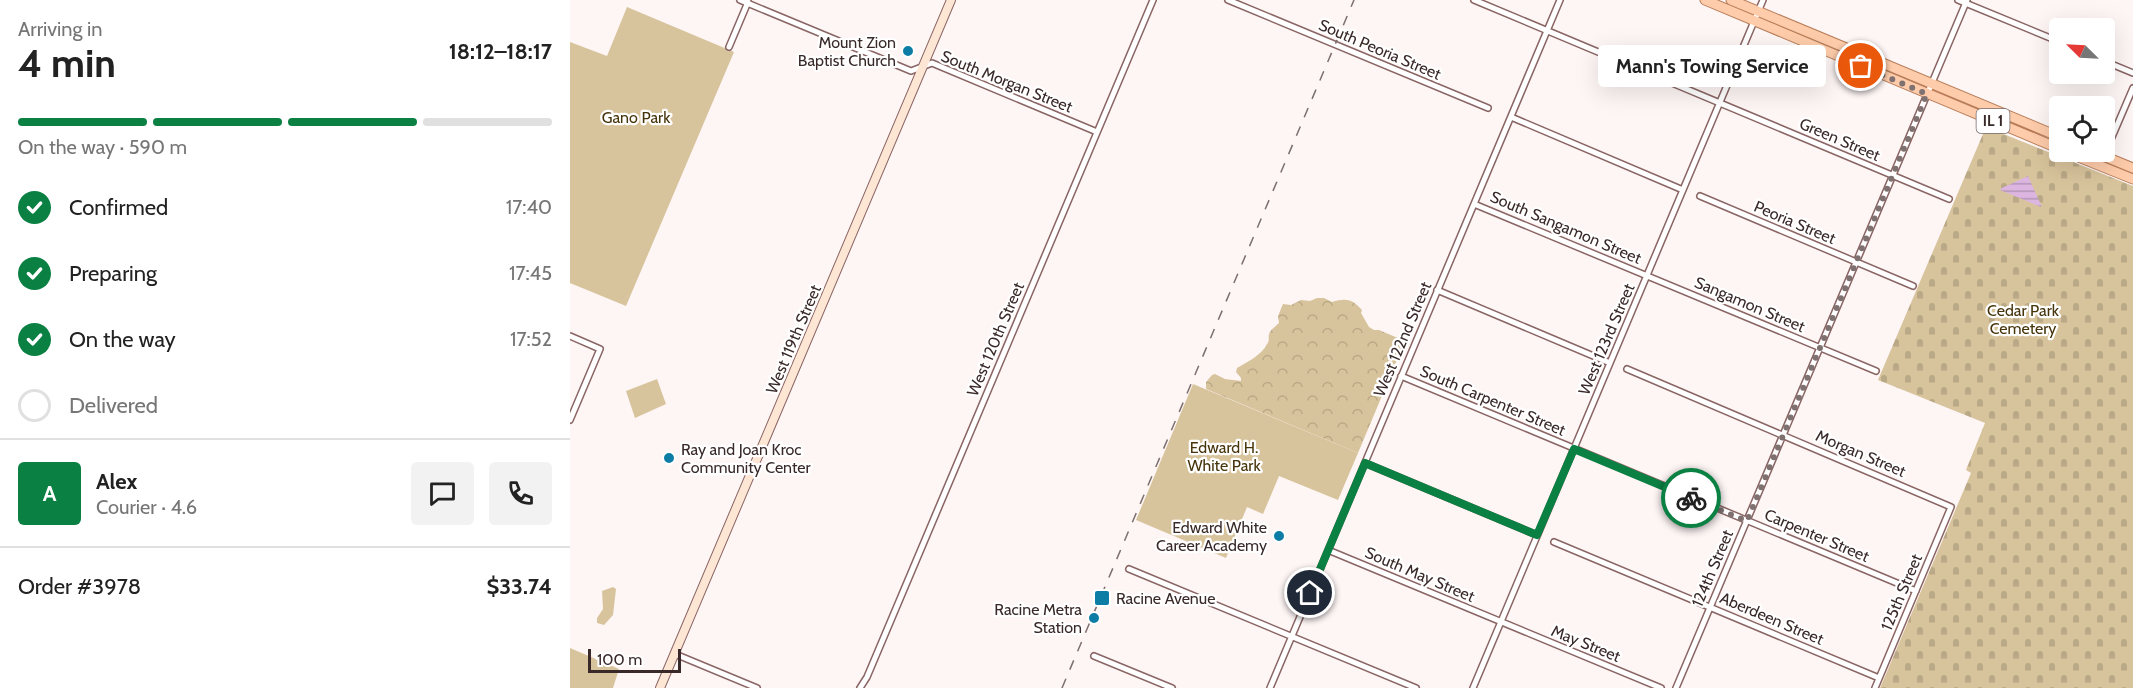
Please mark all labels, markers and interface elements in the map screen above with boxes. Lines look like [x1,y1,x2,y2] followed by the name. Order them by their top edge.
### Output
[1316,15,1444,84] street label: South Peoria Street
[18,17,102,41] text: Arriving in
[2049,18,2115,84] north arrow
[2049,18,2115,162] map controls
[798,33,896,70] place label: Mount Zion Baptist Church
[449,38,552,65] text: 18:12–18:17
[18,39,116,87] text: 4 min
[1835,40,1886,91] pin
[901,44,915,58] marker: Mount Zion Baptist Church
[1597,45,1825,87] callout: Mann's Towing Service
[938,46,1076,117] street label: South Morgan Street
[1844,49,1877,82] icon: bag
[1616,54,1808,78] text: Mann's Towing Service
[2049,96,2115,162] button: locate
[602,108,671,127] park label: Gano Park
[1976,109,2010,133] road number: IL 1
[1797,114,1883,165] street label: Green Street
[18,135,187,159] text: On the way · 590 m
[1487,187,1645,268] street label: South Sangamon Street
[18,191,51,224] icon: check
[69,194,168,221] text: Confirmed
[506,195,552,219] text: 17:40
[1751,197,1839,248] street label: Peoria Street
[18,257,51,290] icon: check
[69,260,157,287] text: Preparing
[509,261,552,285] text: 17:45
[1692,273,1808,337] street label: Sangamon Street
[1370,278,1435,399] street label: West 122nd Street
[963,279,1028,399] street label: West 120th Street
[1574,280,1639,398] street label: West 123rd Street
[762,281,825,397] street label: West 119th Street
[1987,301,2060,338] park label: Cedar Park Cemetery
[18,323,51,356] icon: check
[69,326,176,353] text: On the way
[510,327,552,351] text: 17:52
[1417,361,1569,440] street label: South Carpenter Street
[69,392,158,419] text: Delivered
[1813,426,1909,481] street label: Morgan Street
[1187,438,1261,475] park label: Edward H. White Park
[681,440,811,477] place label: Ray and Joan Kroc Community Center
[662,451,676,465] marker: Ray and Joan Kroc Community Center
[411,462,474,525] button: chat
[489,462,552,525] button: phone
[96,468,137,495] text: Alex
[1661,468,1721,528] courier
[43,480,56,507] text: A
[1675,482,1708,515] icon: bike
[96,495,197,519] text: Courier · 4.6
[1762,505,1873,566] street label: Carpenter Street
[1156,518,1267,555] place label: Edward White Career Academy
[1688,526,1737,609] street label: 124th Street
[1272,529,1286,543] marker: Edward White Career Academy
[1362,543,1478,606] street label: South May Street
[1877,551,1926,633] street label: 125th Street
[1284,567,1335,618] pin
[18,573,141,600] text: Order #3978
[486,573,552,600] text: $33.74
[1293,576,1326,609] icon: home
[1717,588,1827,649] street label: Aberdeen Street
[1093,589,1111,607] marker: Racine Avenue
[1116,589,1215,608] place label: Racine Avenue
[994,600,1082,637] place label: Racine Metra Station
[1087,611,1101,625] marker: Racine Metra Station
[1548,621,1624,666] street label: May Street
[588,646,681,674] scale bar
[597,650,642,669] text: 100 m

